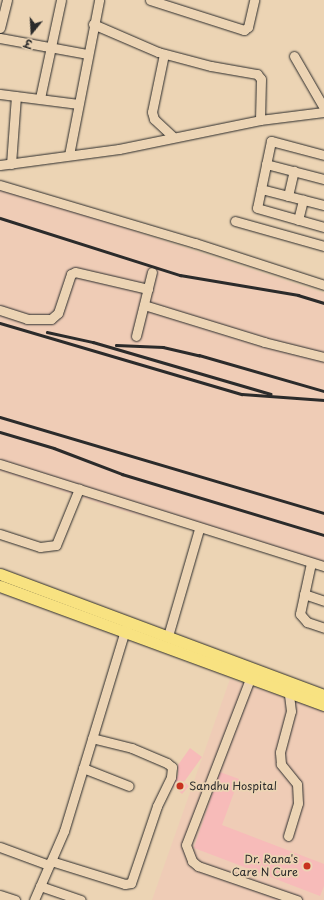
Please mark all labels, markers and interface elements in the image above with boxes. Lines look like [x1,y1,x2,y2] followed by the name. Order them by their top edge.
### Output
[12,12,52,52] north arrow
[22,35,34,53] text: उ
[189,779,277,793] place label: Sandhu Hospital
[174,780,186,792] marker: Sandhu Hospital
[231,853,298,879] place label: Dr. Rana's Care N Cure
[301,860,313,872] marker: Dr. Rana's Care N Cure

